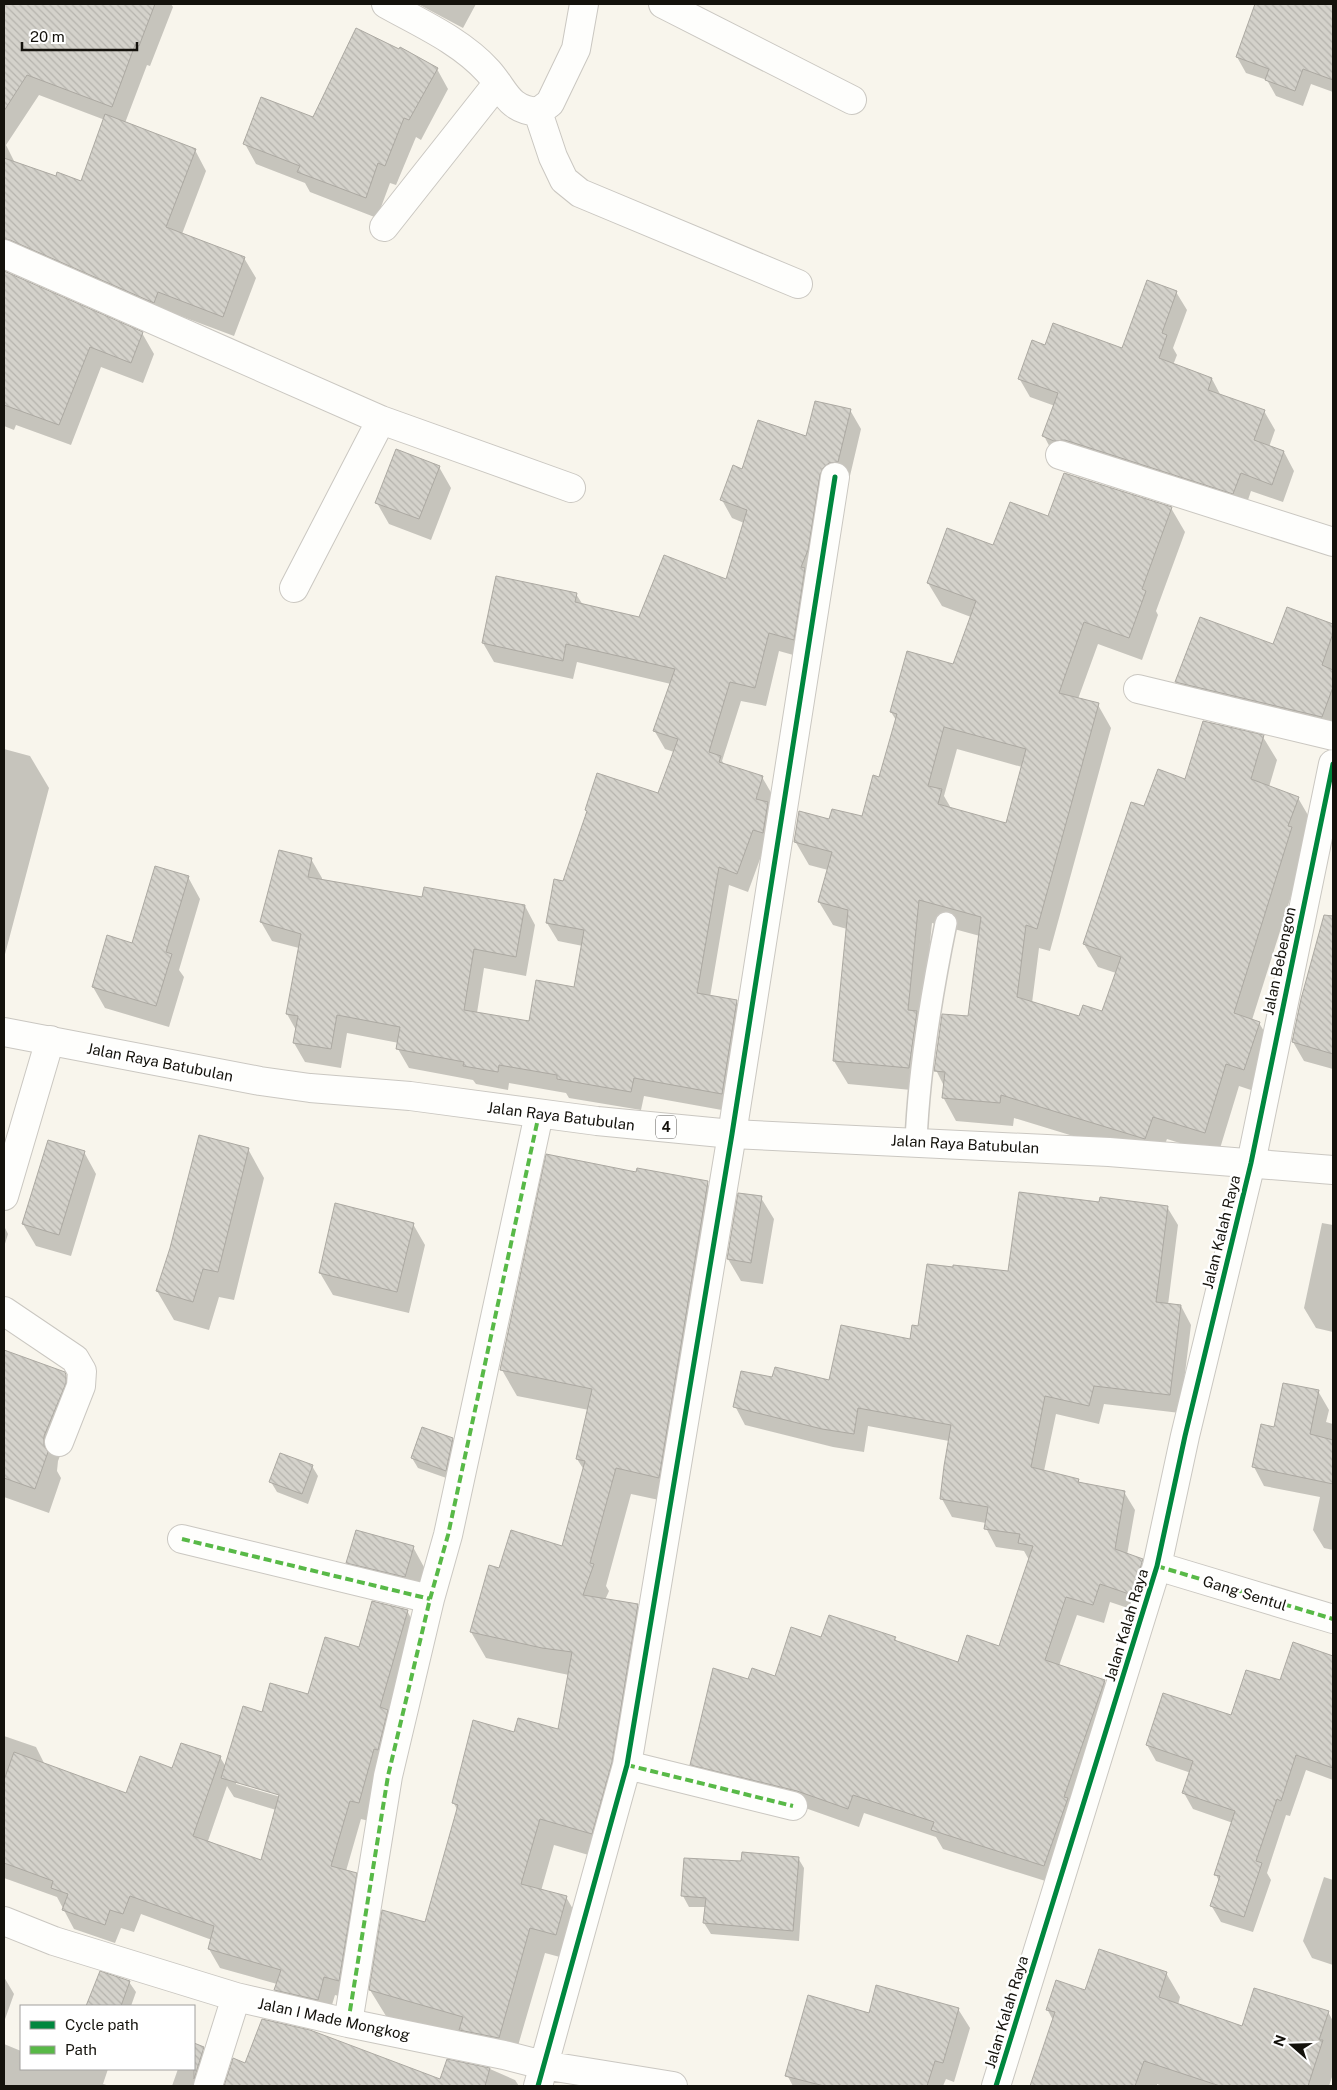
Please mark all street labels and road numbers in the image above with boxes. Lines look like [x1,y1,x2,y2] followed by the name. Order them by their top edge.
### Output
[1259,905,1299,1017] street label: Jalan Bebengon
[85,1039,235,1085] street label: Jalan Raya Batubulan
[486,1098,636,1134] street label: Jalan Raya Batubulan
[656,1116,676,1138] road number: 4
[890,1132,1040,1156] street label: Jalan Raya Batubulan
[1199,1173,1243,1291] street label: Jalan Kalah Raya
[1101,1567,1151,1683] street label: Jalan Kalah Raya
[1201,1572,1289,1614] street label: Gang Sentul
[981,1954,1031,2070] street label: Jalan Kalah Raya
[256,1995,412,2043] street label: Jalan I Made Mongkog

